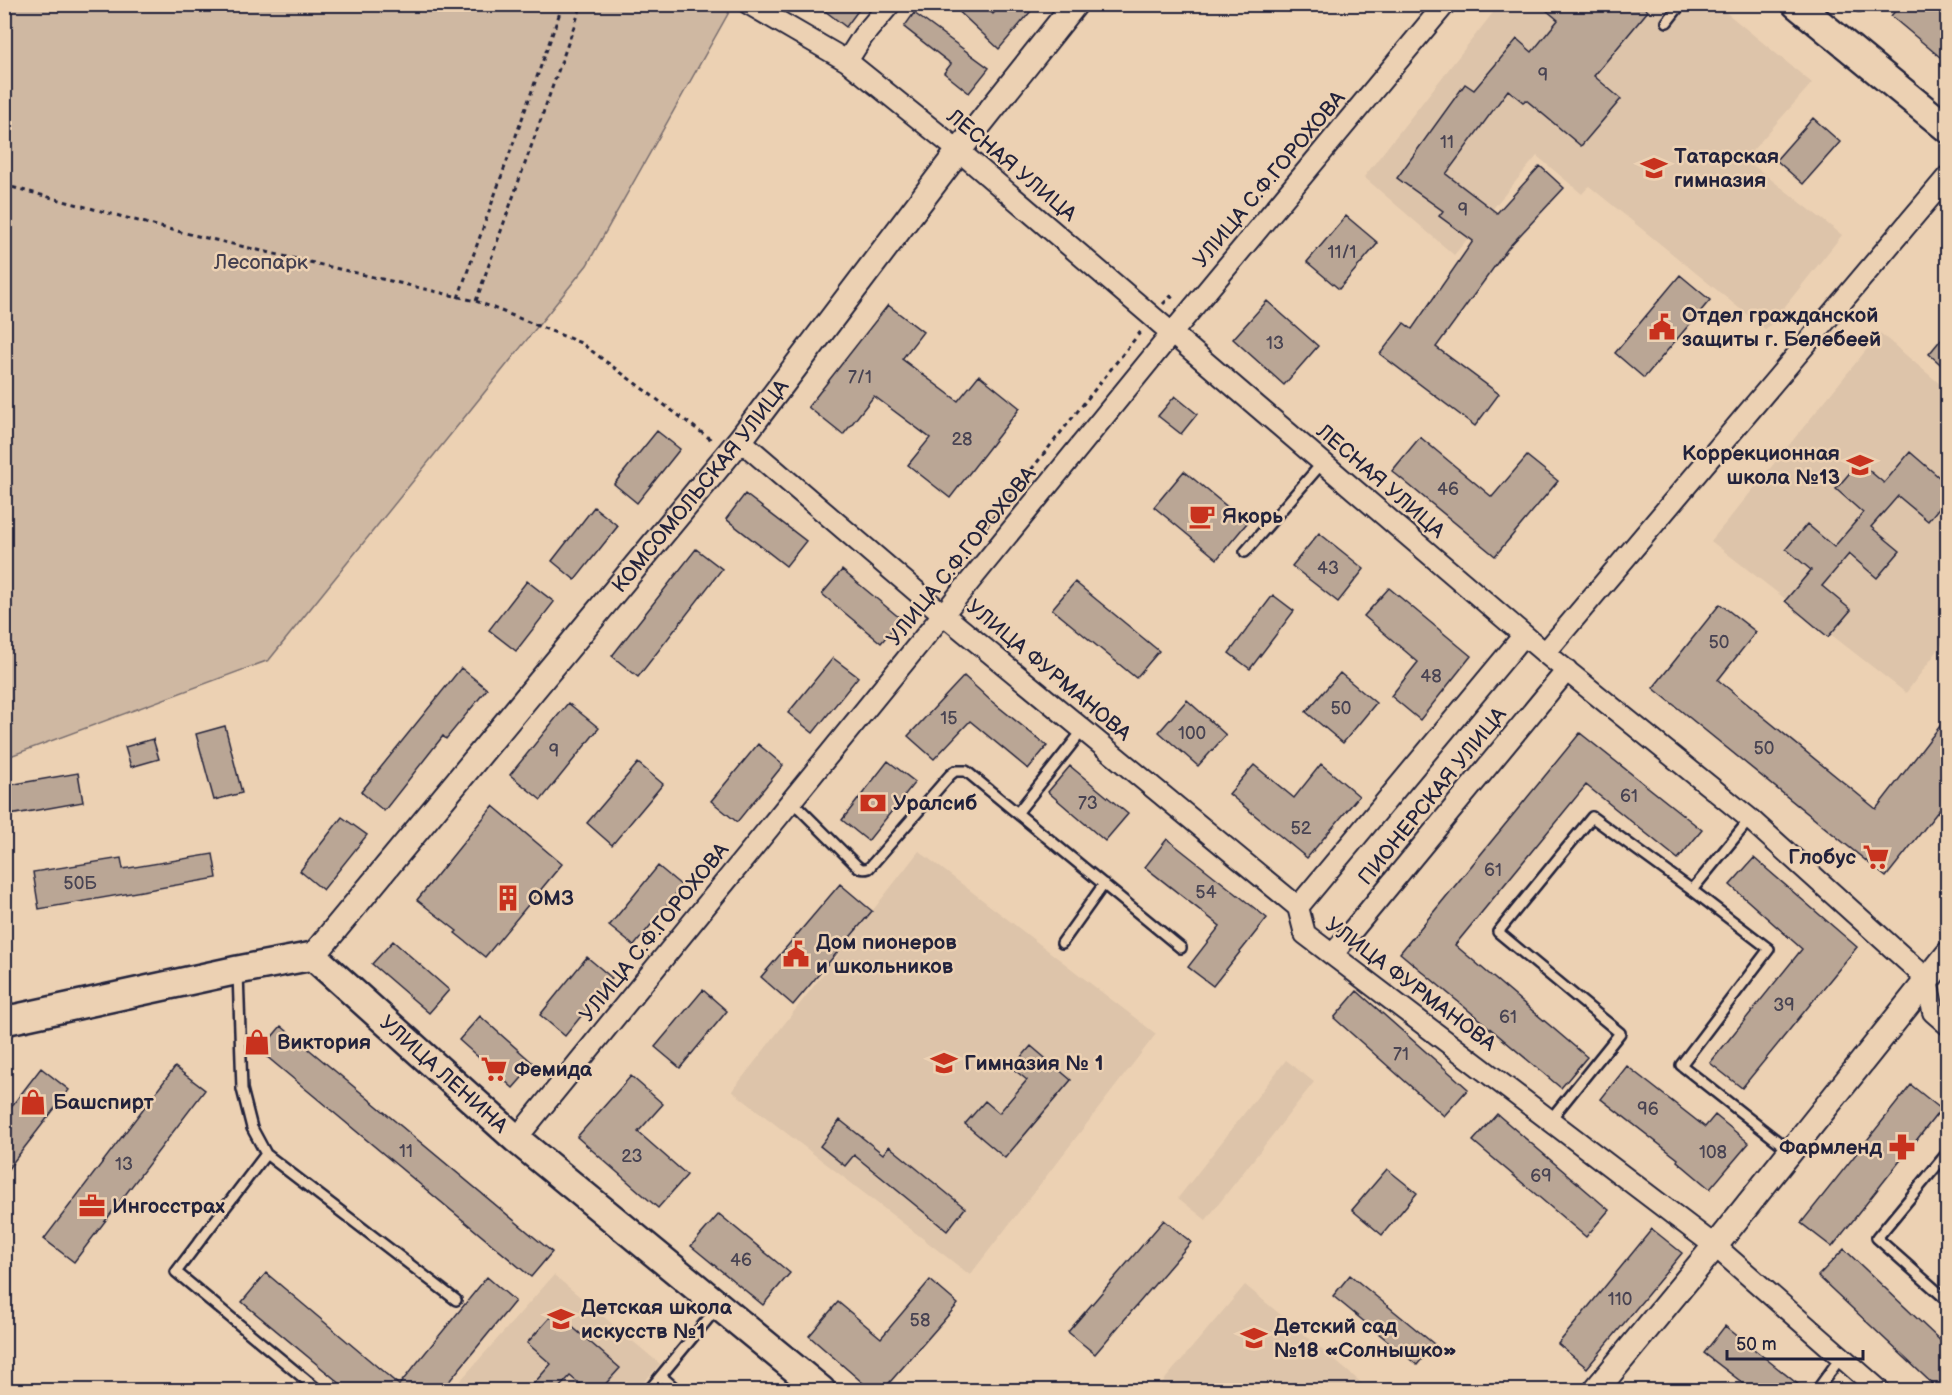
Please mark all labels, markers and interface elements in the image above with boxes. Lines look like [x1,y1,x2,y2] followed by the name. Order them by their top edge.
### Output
[1538,65,1548,86] house number: 9
[1188,86,1351,273] street label: УЛИЦА С.Ф.ГОРОХОВА
[941,103,1082,227] street label: ЛЕСНАЯ УЛИЦА
[1440,132,1454,153] house number: 11
[1674,144,1779,193] place label: Татарская гимназия
[1639,153,1669,183] school or university icon: Татарская гимназия
[1458,200,1468,221] house number: 9
[1327,242,1357,263] house number: 11/1
[213,250,308,275] park label: Лесопарк
[1682,303,1881,352] place label: Отдел гражданской защиты г. Белебеей
[1647,312,1677,342] public building icon: Отдел гражданской защиты г. Белебеей
[1266,333,1284,354] house number: 13
[848,367,872,388] house number: 7/1
[607,375,794,598] street label: КОМСОМОЛЬСКАЯ УЛИЦА
[1311,418,1450,544] street label: ЛЕСНАЯ УЛИЦА
[951,429,973,450] house number: 28
[1682,441,1840,490] place label: Коррекционная школа №13
[1845,450,1875,480] school or university icon: Коррекционная школа №13
[882,462,1041,651] street label: УЛИЦА С.Ф.ГОРОХОВА
[1437,479,1459,500] house number: 46
[1187,501,1217,531] cafe icon: Якорь
[1222,504,1283,529] place label: Якорь
[1317,558,1339,579] house number: 43
[962,594,1136,747] street label: УЛИЦА ФУРМАНОВА
[1709,632,1729,653] house number: 50
[1420,666,1442,687] house number: 48
[1331,698,1351,719] house number: 50
[1353,702,1512,890] street label: ПИОНЕРСКАЯ УЛИЦА
[940,708,958,729] house number: 15
[1178,723,1206,744] house number: 100
[1754,738,1774,759] house number: 50
[549,741,559,762] house number: 9
[1620,786,1638,807] house number: 61
[858,788,888,818] bank icon: Уралсиб
[893,791,977,816] place label: Уралсиб
[1078,793,1098,814] house number: 73
[1291,818,1312,839] house number: 52
[575,838,734,1027] street label: УЛИЦА С.Ф.ГОРОХОВА
[1861,842,1891,872] supermarket icon: Глобус
[1788,845,1856,870] place label: Глобус
[1484,860,1502,881] house number: 61
[63,873,97,894] house number: 50Б
[1195,882,1217,903] house number: 54
[493,883,523,913] building icon: ОМЗ
[528,886,574,911] place label: ОМЗ
[1321,912,1501,1057] street label: УЛИЦА ФУРМАНОВА
[816,930,957,979] place label: Дом пионеров и школьников
[781,939,811,969] public building icon: Дом пионеров и школьников
[1773,995,1795,1016] house number: 39
[1499,1007,1517,1028] house number: 61
[374,1010,513,1139] street label: УЛИЦА ЛЕНИНА
[242,1027,272,1057] shop icon: Виктория
[277,1030,371,1055] place label: Виктория
[1393,1044,1409,1065] house number: 71
[929,1048,959,1078] school or university icon: Гимназия № 1
[964,1051,1104,1076] place label: Гимназия № 1
[479,1054,509,1084] supermarket icon: Фемида
[514,1057,593,1082] place label: Фемида
[18,1087,48,1117] shop icon: Башспирт
[53,1090,154,1115] place label: Башспирт
[1637,1099,1659,1120] house number: 96
[1887,1132,1917,1162] pharmacy icon: Фармленд
[1779,1135,1882,1160] place label: Фармленд
[399,1141,413,1162] house number: 11
[1699,1142,1727,1163] house number: 108
[621,1146,643,1167] house number: 23
[115,1154,133,1175] house number: 13
[1530,1166,1552,1187] house number: 69
[77,1191,107,1221] office icon: Ингосстрах
[112,1194,225,1219] place label: Ингосстрах
[730,1250,752,1271] house number: 46
[1608,1289,1632,1310] house number: 110
[581,1295,733,1344] place label: Детская школа искусств №1
[546,1304,576,1334] school or university icon: Детская школа искусств №1
[910,1310,930,1331] house number: 58
[1274,1314,1457,1363] place label: Детский сад №18 «Солнышко»
[1239,1323,1269,1353] school or university icon: Детский сад №18 «Солнышко»
[1727,1323,1864,1361] scale bar
[1736,1334,1777,1355] text: 50 m

